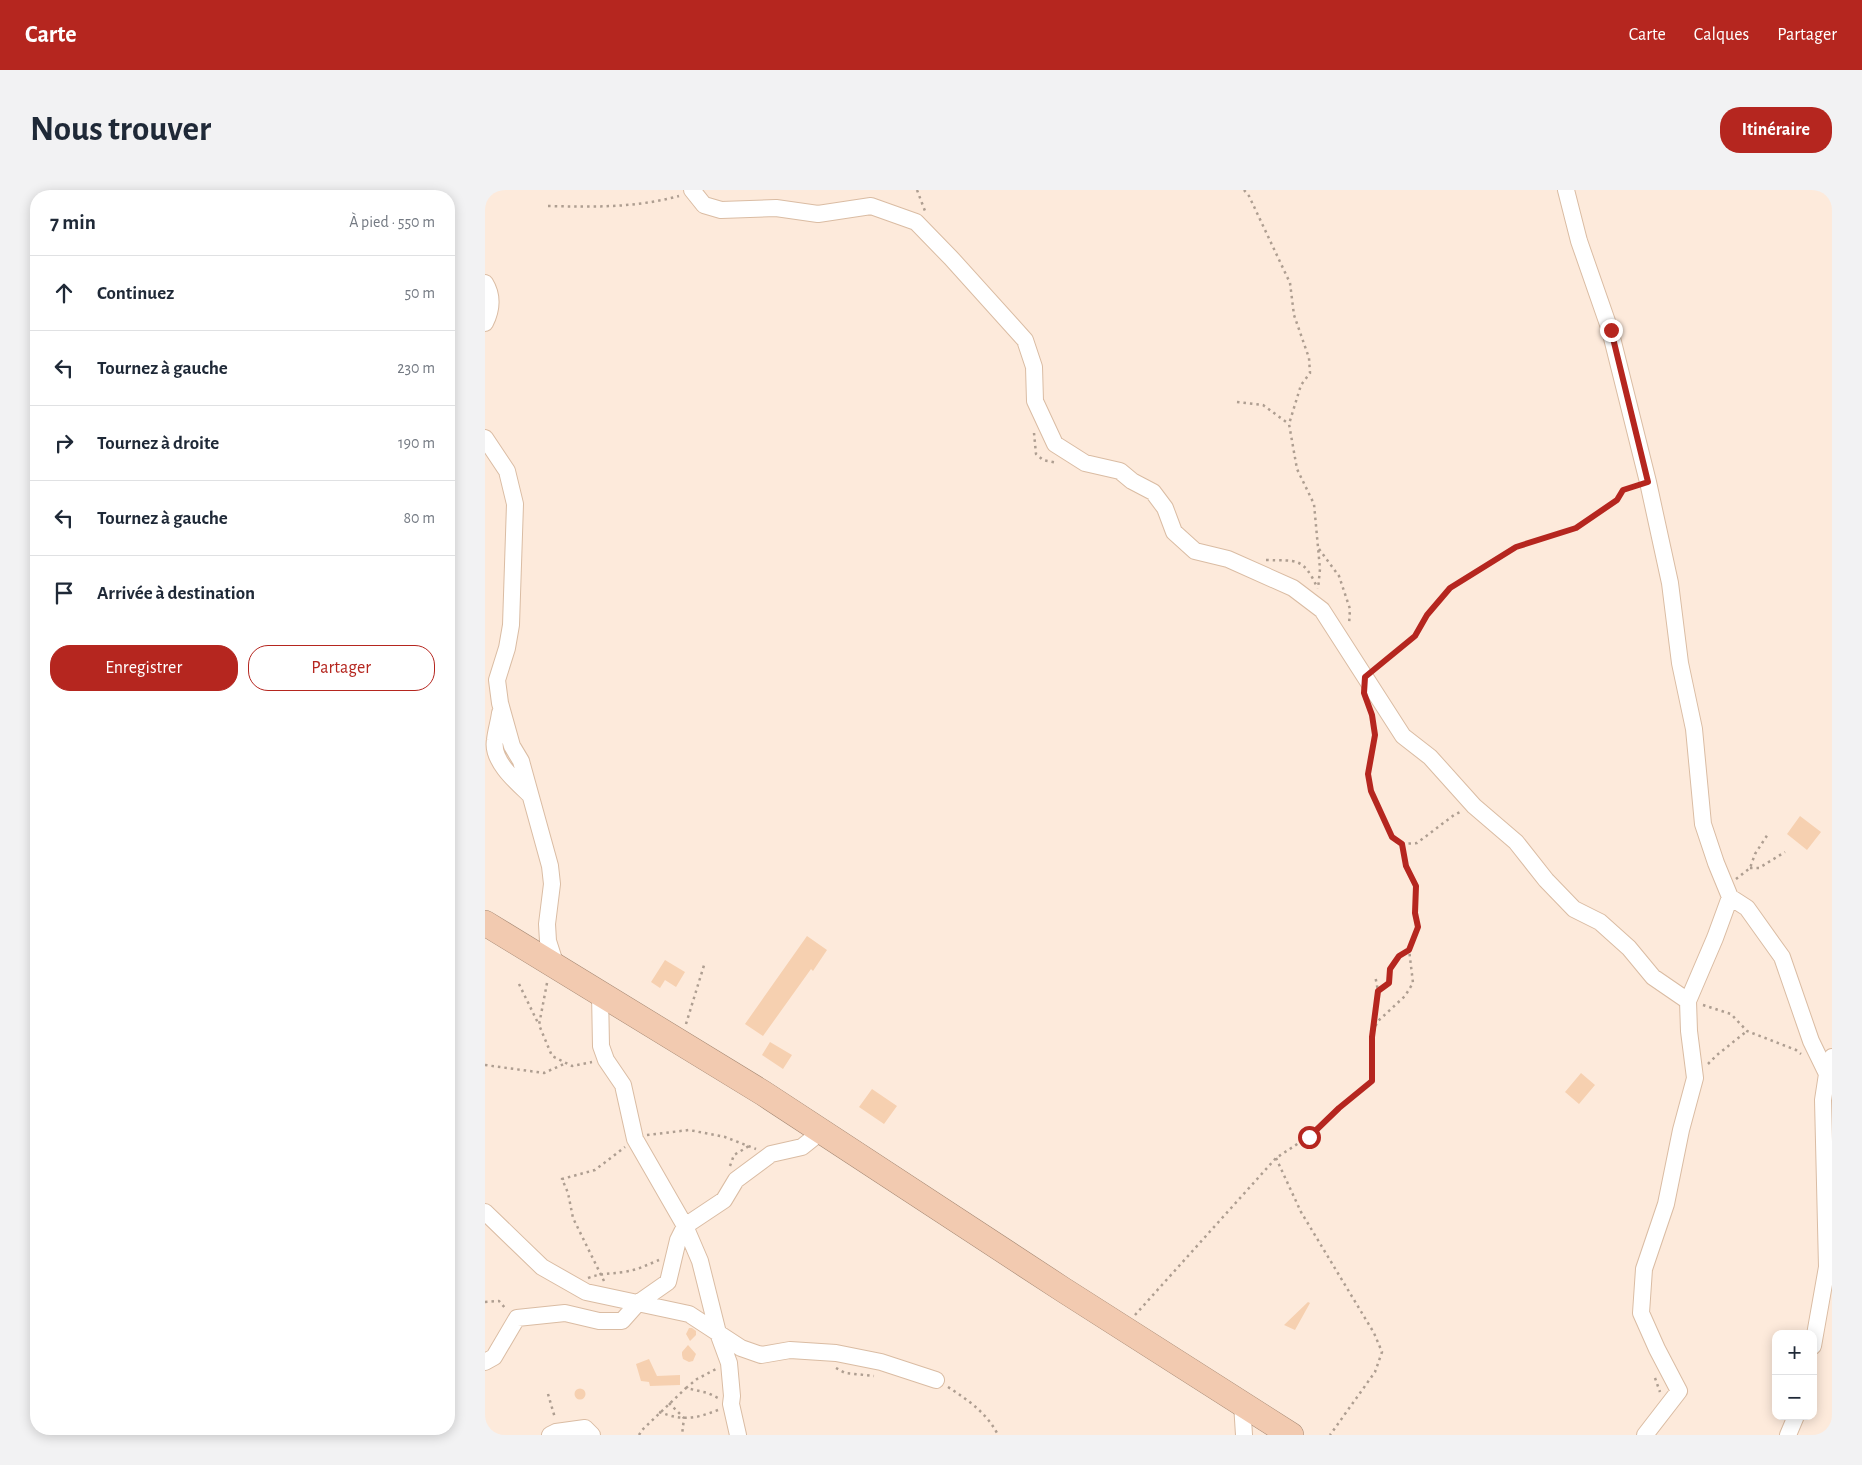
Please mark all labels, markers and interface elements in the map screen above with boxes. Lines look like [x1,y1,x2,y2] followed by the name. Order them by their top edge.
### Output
[25,23,77,47] text: Carte
[1629,26,1666,44] text: Carte
[1694,26,1749,44] text: Calques
[1777,26,1837,44] text: Partager
[1720,107,1832,153] button: Itinéraire
[30,112,211,147] text: Nous trouver
[50,212,96,233] text: 7 min
[349,214,435,230] text: À pied · 550 m
[50,279,78,307] icon: ahead
[97,284,174,303] text: Continuez
[404,285,435,301] text: 50 m
[1600,319,1623,342] route end
[50,354,78,382] icon: left
[97,359,228,378] text: Tournez à gauche
[397,360,435,376] text: 230 m
[50,429,78,457] icon: right
[97,434,219,453] text: Tournez à droite
[398,435,435,451] text: 190 m
[50,504,78,532] icon: left
[97,509,228,528] text: Tournez à gauche
[404,510,435,526] text: 80 m
[50,579,78,607] icon: arrive
[97,584,255,603] text: Arrivée à destination
[50,645,238,691] button: Enregistrer
[248,645,435,691] button: Partager
[1298,1126,1321,1149] route start
[1772,1330,1817,1420] map controls
[1772,1330,1817,1375] button: +
[1772,1375,1817,1420] button: −

